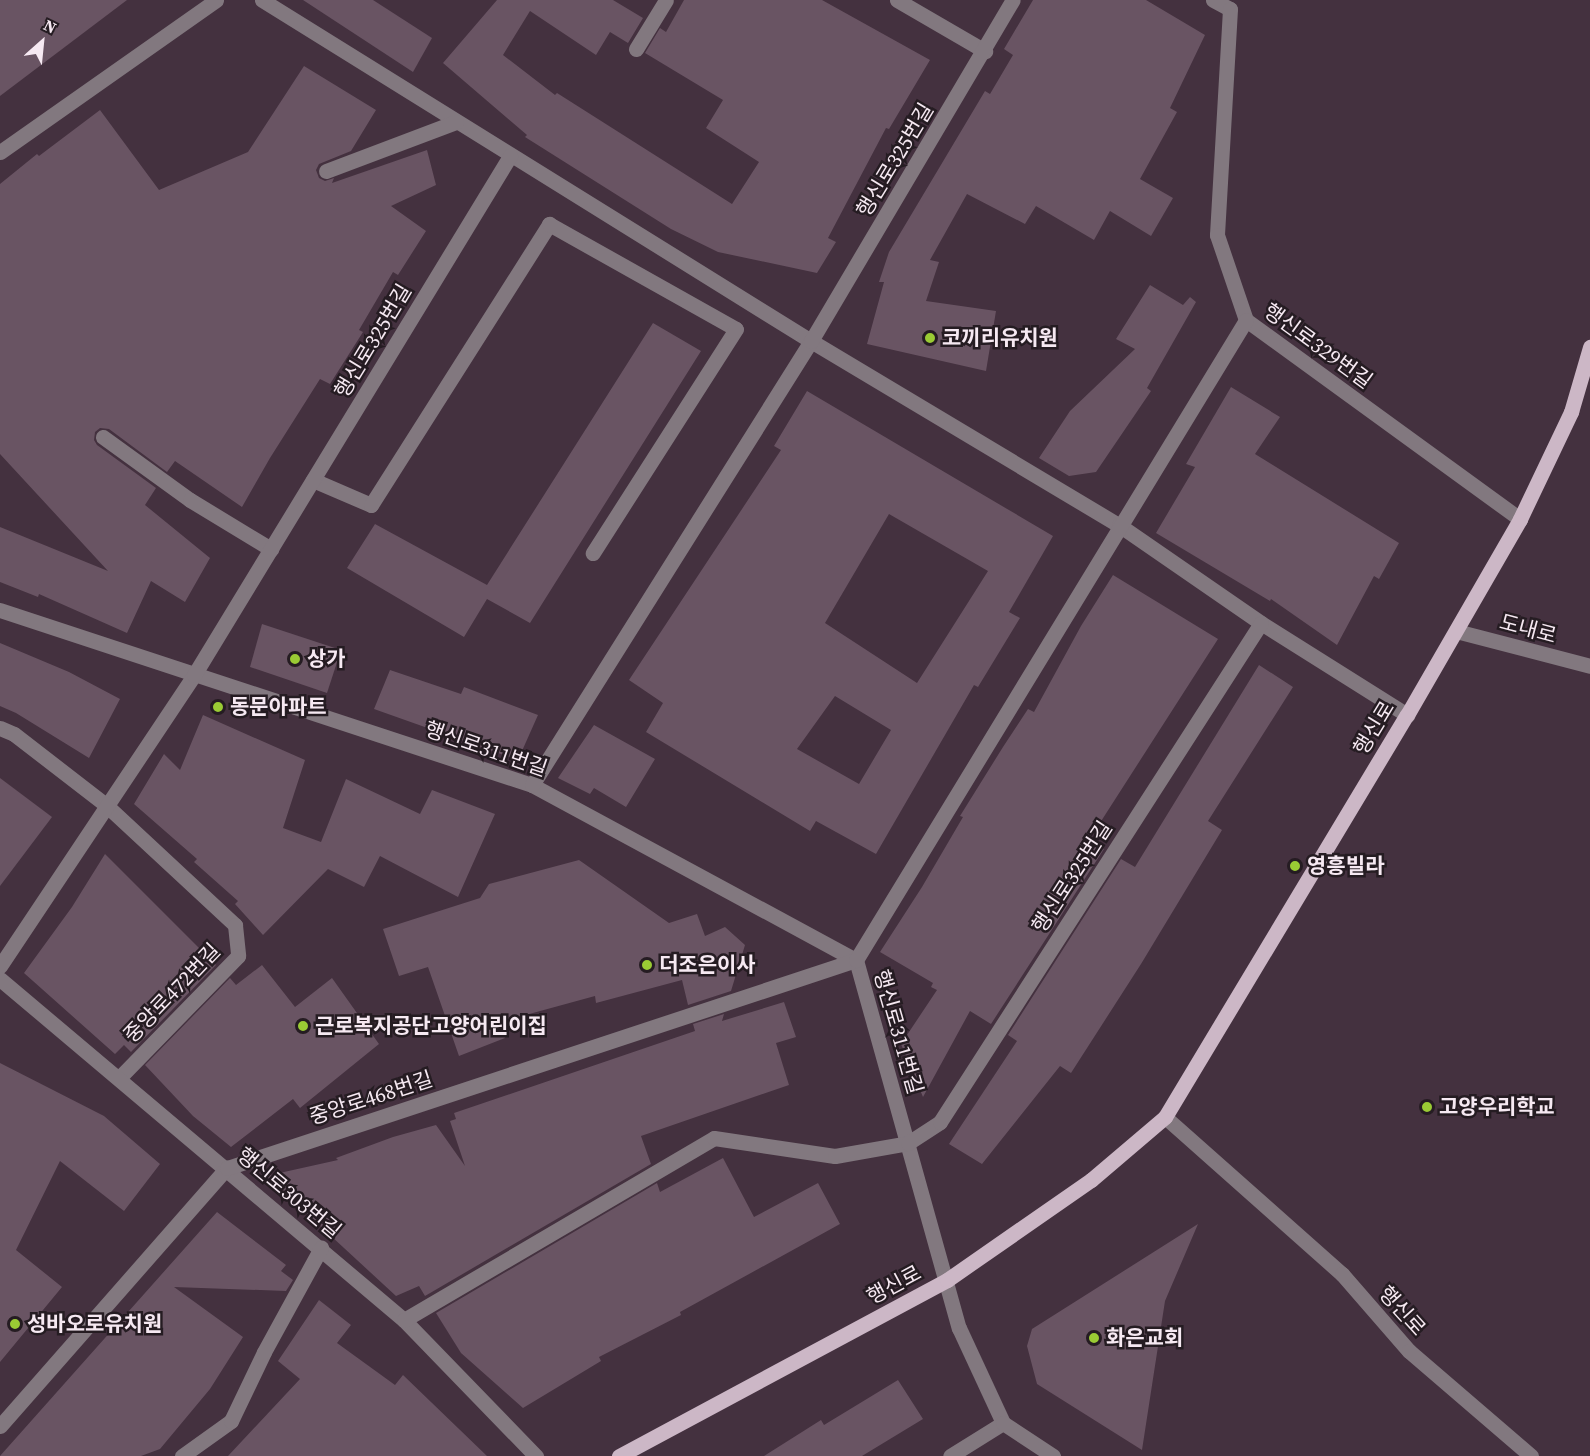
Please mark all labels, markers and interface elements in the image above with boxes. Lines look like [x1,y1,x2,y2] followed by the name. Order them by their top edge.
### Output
[12,12,72,72] north arrow
[40,14,60,38] text: N
[851,99,939,221] street label: 행신로325번길
[329,280,417,402] street label: 행신로325번길
[1259,298,1377,394] street label: 행신로329번길
[942,325,1058,351] place label: 코끼리유치원
[923,331,937,345] marker: 코끼리유치원
[1497,609,1559,649] street label: 도내로
[307,646,346,672] place label: 상가
[288,652,302,666] marker: 상가
[230,694,327,720] place label: 동문아파트
[1348,697,1400,759] street label: 행신로
[211,700,225,714] marker: 동문아파트
[421,716,551,782] street label: 행신로311번길
[1027,816,1117,938] street label: 행신로325번길
[1307,853,1384,879] place label: 영흥빌라
[1288,859,1302,873] marker: 영흥빌라
[118,938,226,1048] street label: 중앙로472번길
[659,952,756,978] place label: 더조은이사
[640,958,654,972] marker: 더조은이사
[868,967,928,1097] street label: 행신로311번길
[315,1013,547,1039] place label: 근로복지공단고양어린이집
[296,1019,310,1033] marker: 근로복지공단고양어린이집
[306,1066,436,1130] street label: 중앙로468번길
[1439,1094,1555,1120] place label: 고양우리학교
[1420,1100,1434,1114] marker: 고양우리학교
[232,1142,346,1244] street label: 행신로303번길
[862,1260,926,1310] street label: 행신로
[1373,1281,1431,1341] street label: 행신로
[27,1311,162,1337] place label: 성바오로유치원
[8,1317,22,1331] marker: 성바오로유치원
[1106,1325,1183,1351] place label: 화은교회
[1087,1331,1101,1345] marker: 화은교회

